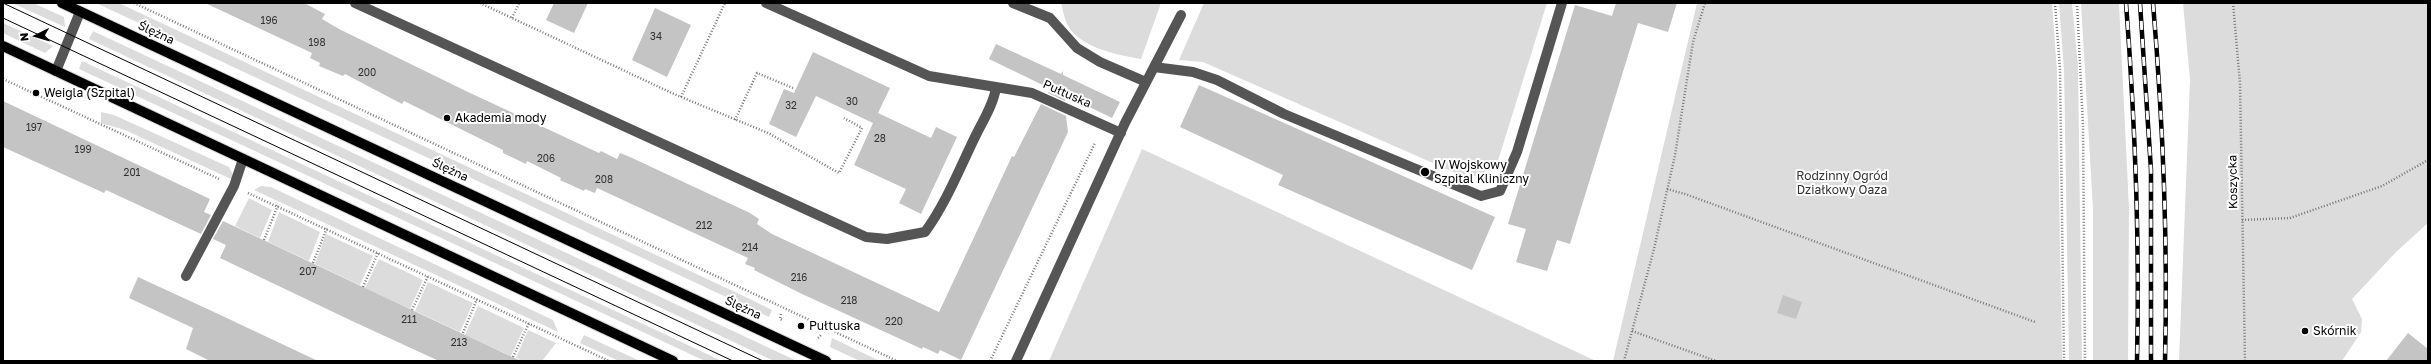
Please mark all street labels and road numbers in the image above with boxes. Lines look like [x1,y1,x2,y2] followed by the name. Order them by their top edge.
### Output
[135,18,177,48] street label: Ślężna
[1041,77,1093,111] street label: Pułtuska
[429,155,471,185] street label: Ślężna
[2225,155,2241,209] street label: Koszycka
[722,293,764,323] street label: Ślężna

